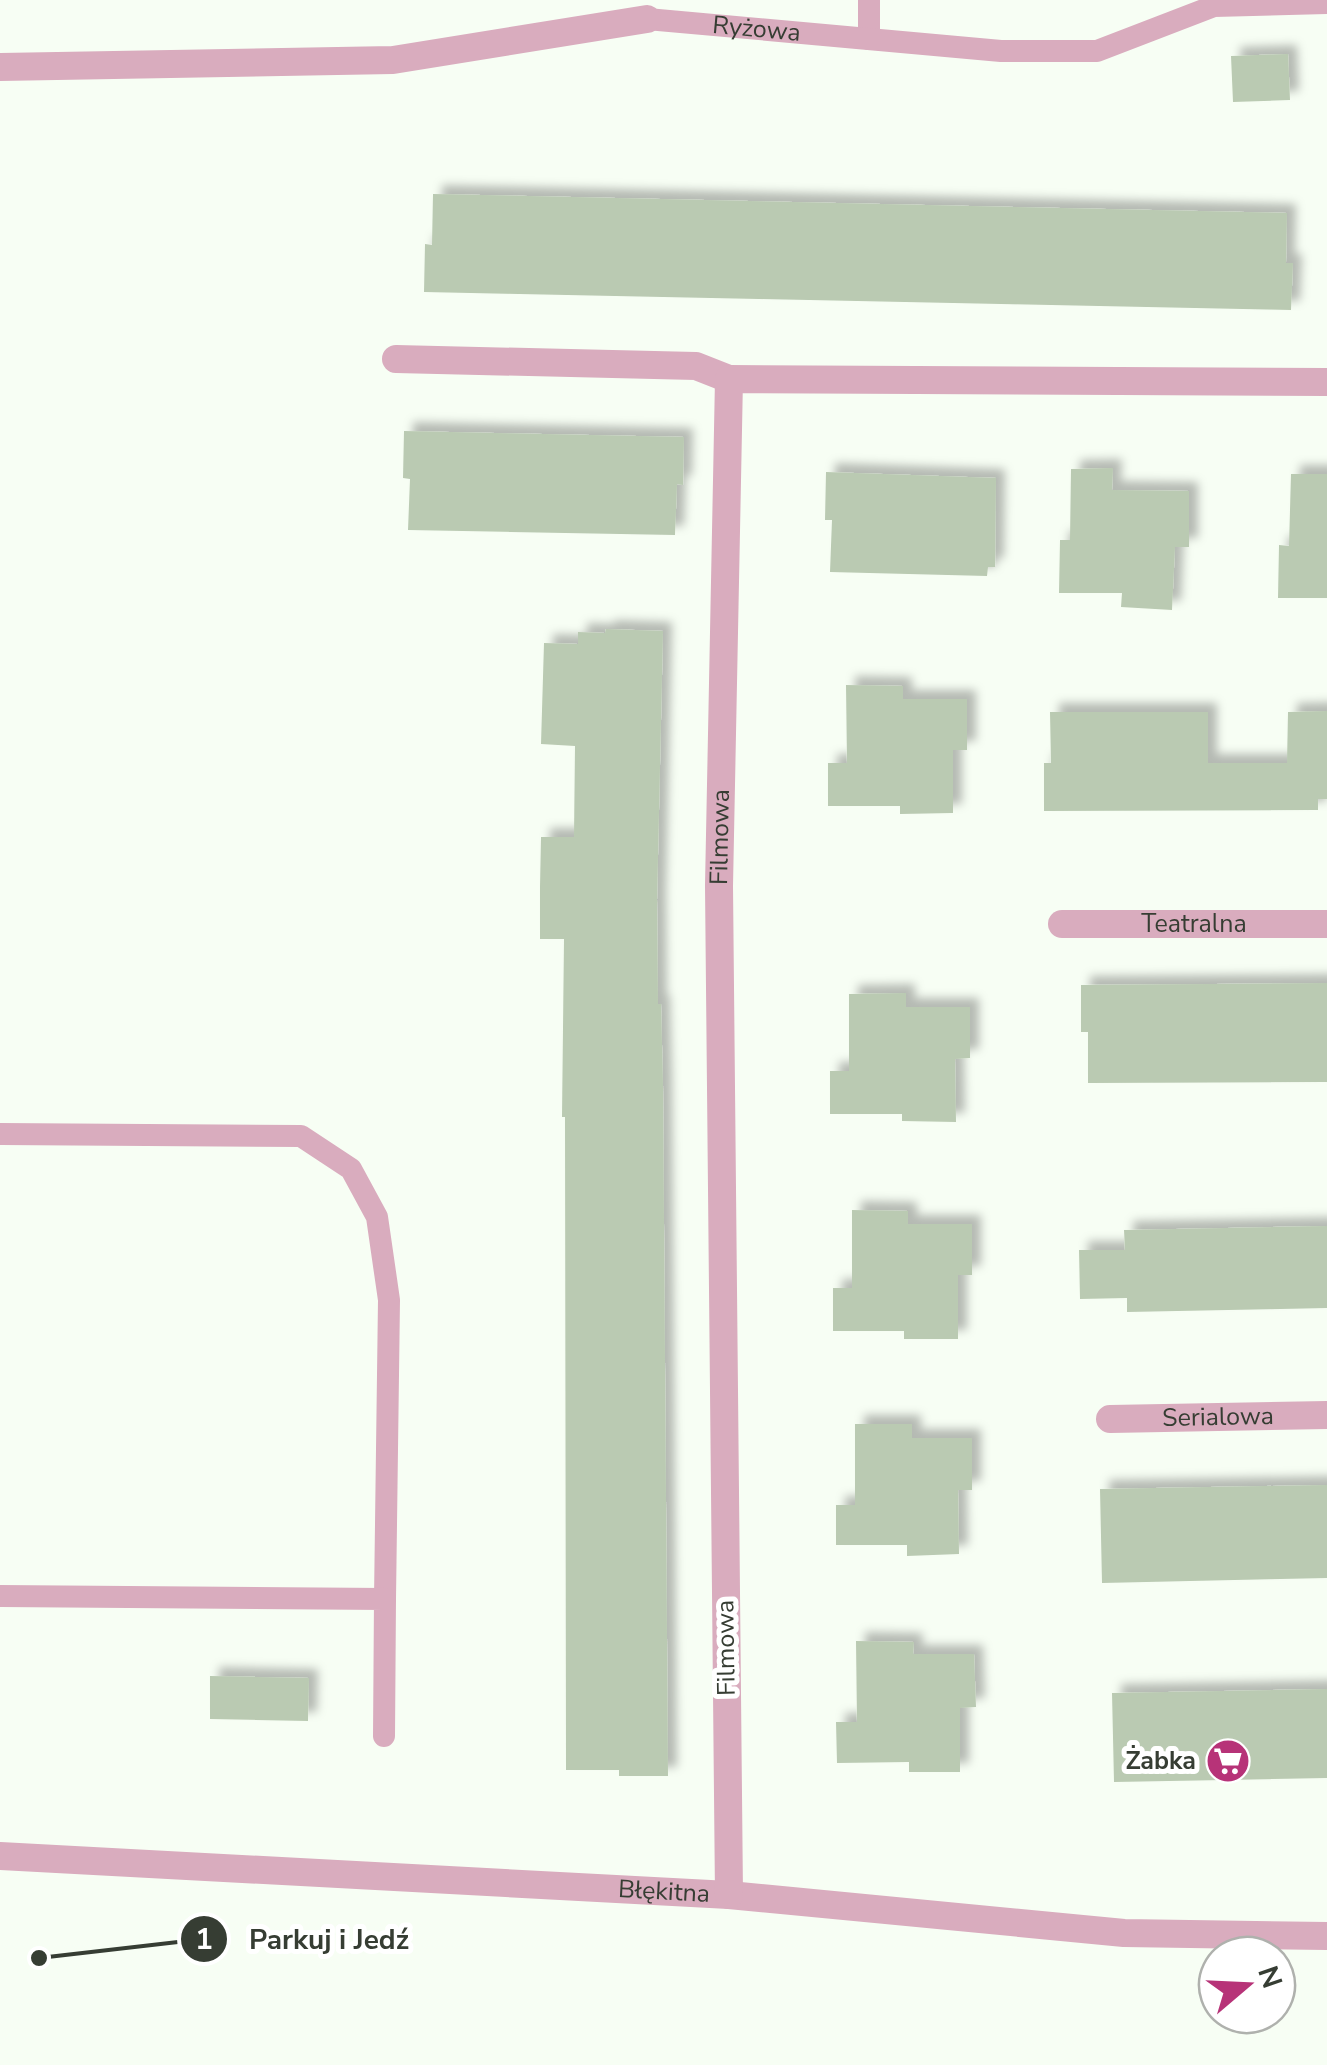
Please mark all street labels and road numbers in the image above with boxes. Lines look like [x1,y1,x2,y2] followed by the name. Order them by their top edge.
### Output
[711,8,802,50] street label: Ryżowa
[702,789,738,885] street label: Filmowa
[1141,907,1247,941] street label: Teatralna
[1162,1399,1274,1435] street label: Serialowa
[708,1600,744,1696] street label: Filmowa
[617,1872,711,1911] street label: Błękitna

